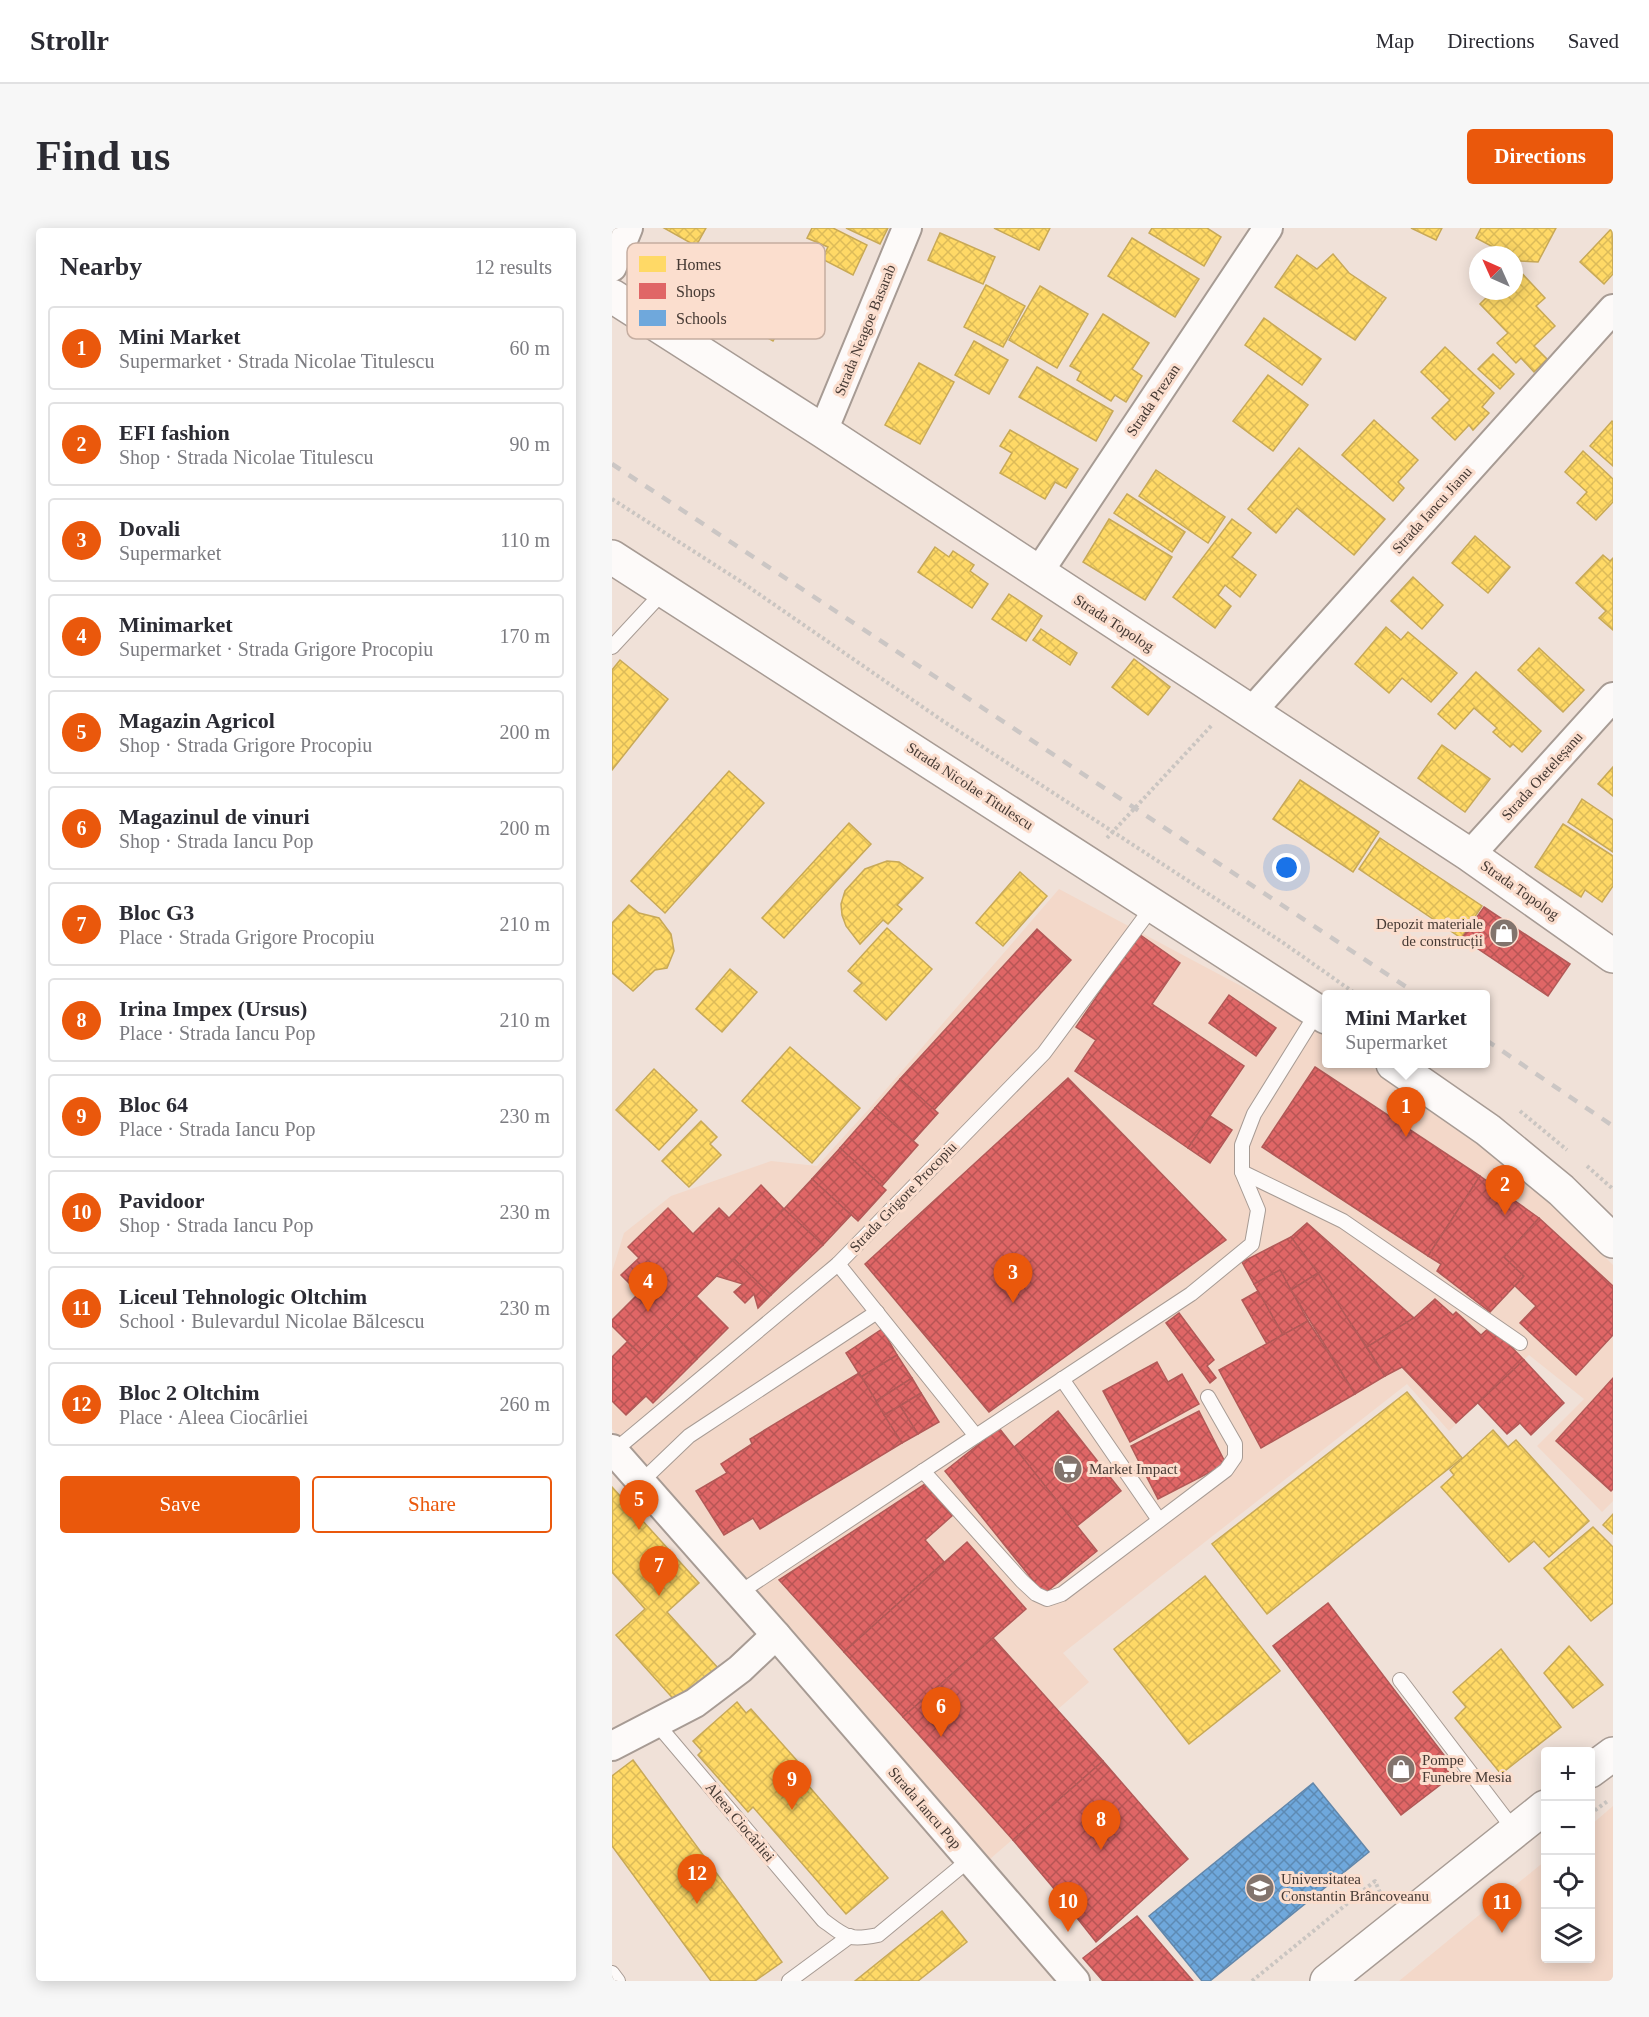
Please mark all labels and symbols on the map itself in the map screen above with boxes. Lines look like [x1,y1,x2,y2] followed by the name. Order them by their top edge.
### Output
[627,243,825,339] legend
[1469,246,1523,300] north arrow
[676,256,721,273] text: Homes
[831,262,899,398] street label: Strada Neagoe Basarab
[676,283,715,301] text: Shops
[676,310,727,327] text: Schools
[1123,361,1183,439] street label: Strada Prezan
[1389,463,1475,557] street label: Strada Iancu Jianu
[1071,591,1157,655] street label: Strada Topolog
[1498,728,1587,824] street label: Strada Oteteleșanu
[904,739,1037,833] street label: Strada Nicolae Titulescu
[1272,853,1301,882] your location
[1478,857,1563,923] street label: Strada Topolog
[1376,916,1483,950] place label: Depozit materiale de construcții
[1488,917,1520,949] shop icon: Depozit materiale de construcții
[1386,1088,1426,1137] pin: 1
[846,1138,960,1255] street label: Strada Grigore Procopiu
[1486,1166,1524,1215] pin: 2
[994,1254,1032,1303] pin: 3
[628,1262,668,1312] pin: 4
[1052,1453,1084,1485] supermarket icon: Market Impact
[1089,1461,1179,1477] place label: Market Impact
[620,1480,658,1530] pin: 5
[640,1546,678,1596] pin: 7
[922,1688,960,1737] pin: 6
[1422,1752,1512,1785] place label: Pompe Funebre Mesia
[1385,1753,1417,1785] shop icon: Pompe Funebre Mesia
[772,1760,812,1810] pin: 9
[885,1764,965,1852] street label: Strada Iancu Pop
[702,1779,778,1865] street label: Aleea Ciocârliei
[1082,1800,1120,1850] pin: 8
[678,1854,716,1904] pin: 12
[1281,1871,1429,1904] place label: Universitatea Constantin Brâncoveanu
[1244,1872,1276,1904] school or university icon: Universitatea Constantin Brâncoveanu
[1048,1882,1088,1932] pin: 10
[1482,1884,1522,1933] pin: 11

